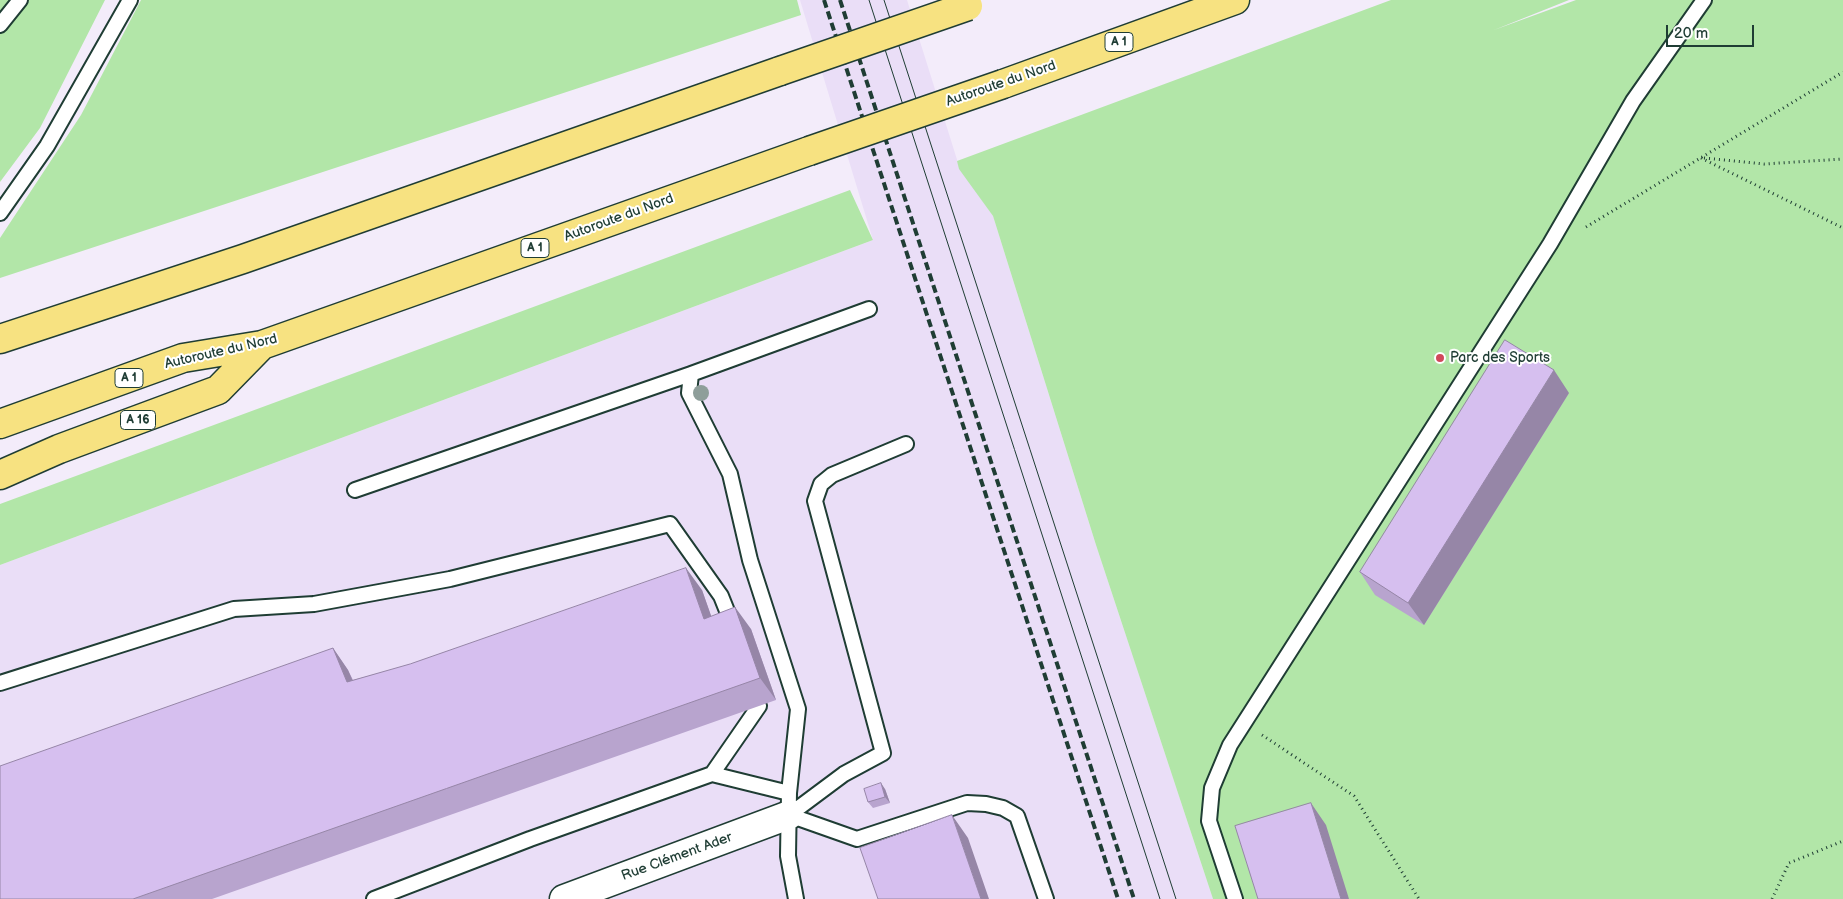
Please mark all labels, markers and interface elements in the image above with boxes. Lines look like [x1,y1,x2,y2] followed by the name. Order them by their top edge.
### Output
[1668,15,1756,47] scale bar
[1674,24,1708,43] text: 20 m
[1105,32,1133,52] road number: A 1
[944,57,1058,111] street label: Autoroute du Nord
[562,190,676,246] street label: Autoroute du Nord
[521,238,549,258] road number: A 1
[163,331,279,373] street label: Autoroute du Nord
[1450,350,1550,366] place label: Parc des Sports
[1434,352,1446,364] marker: Parc des Sports
[115,368,143,388] road number: A 1
[120,410,156,430] road number: A 16
[619,829,735,885] street label: Rue Clément Ader

